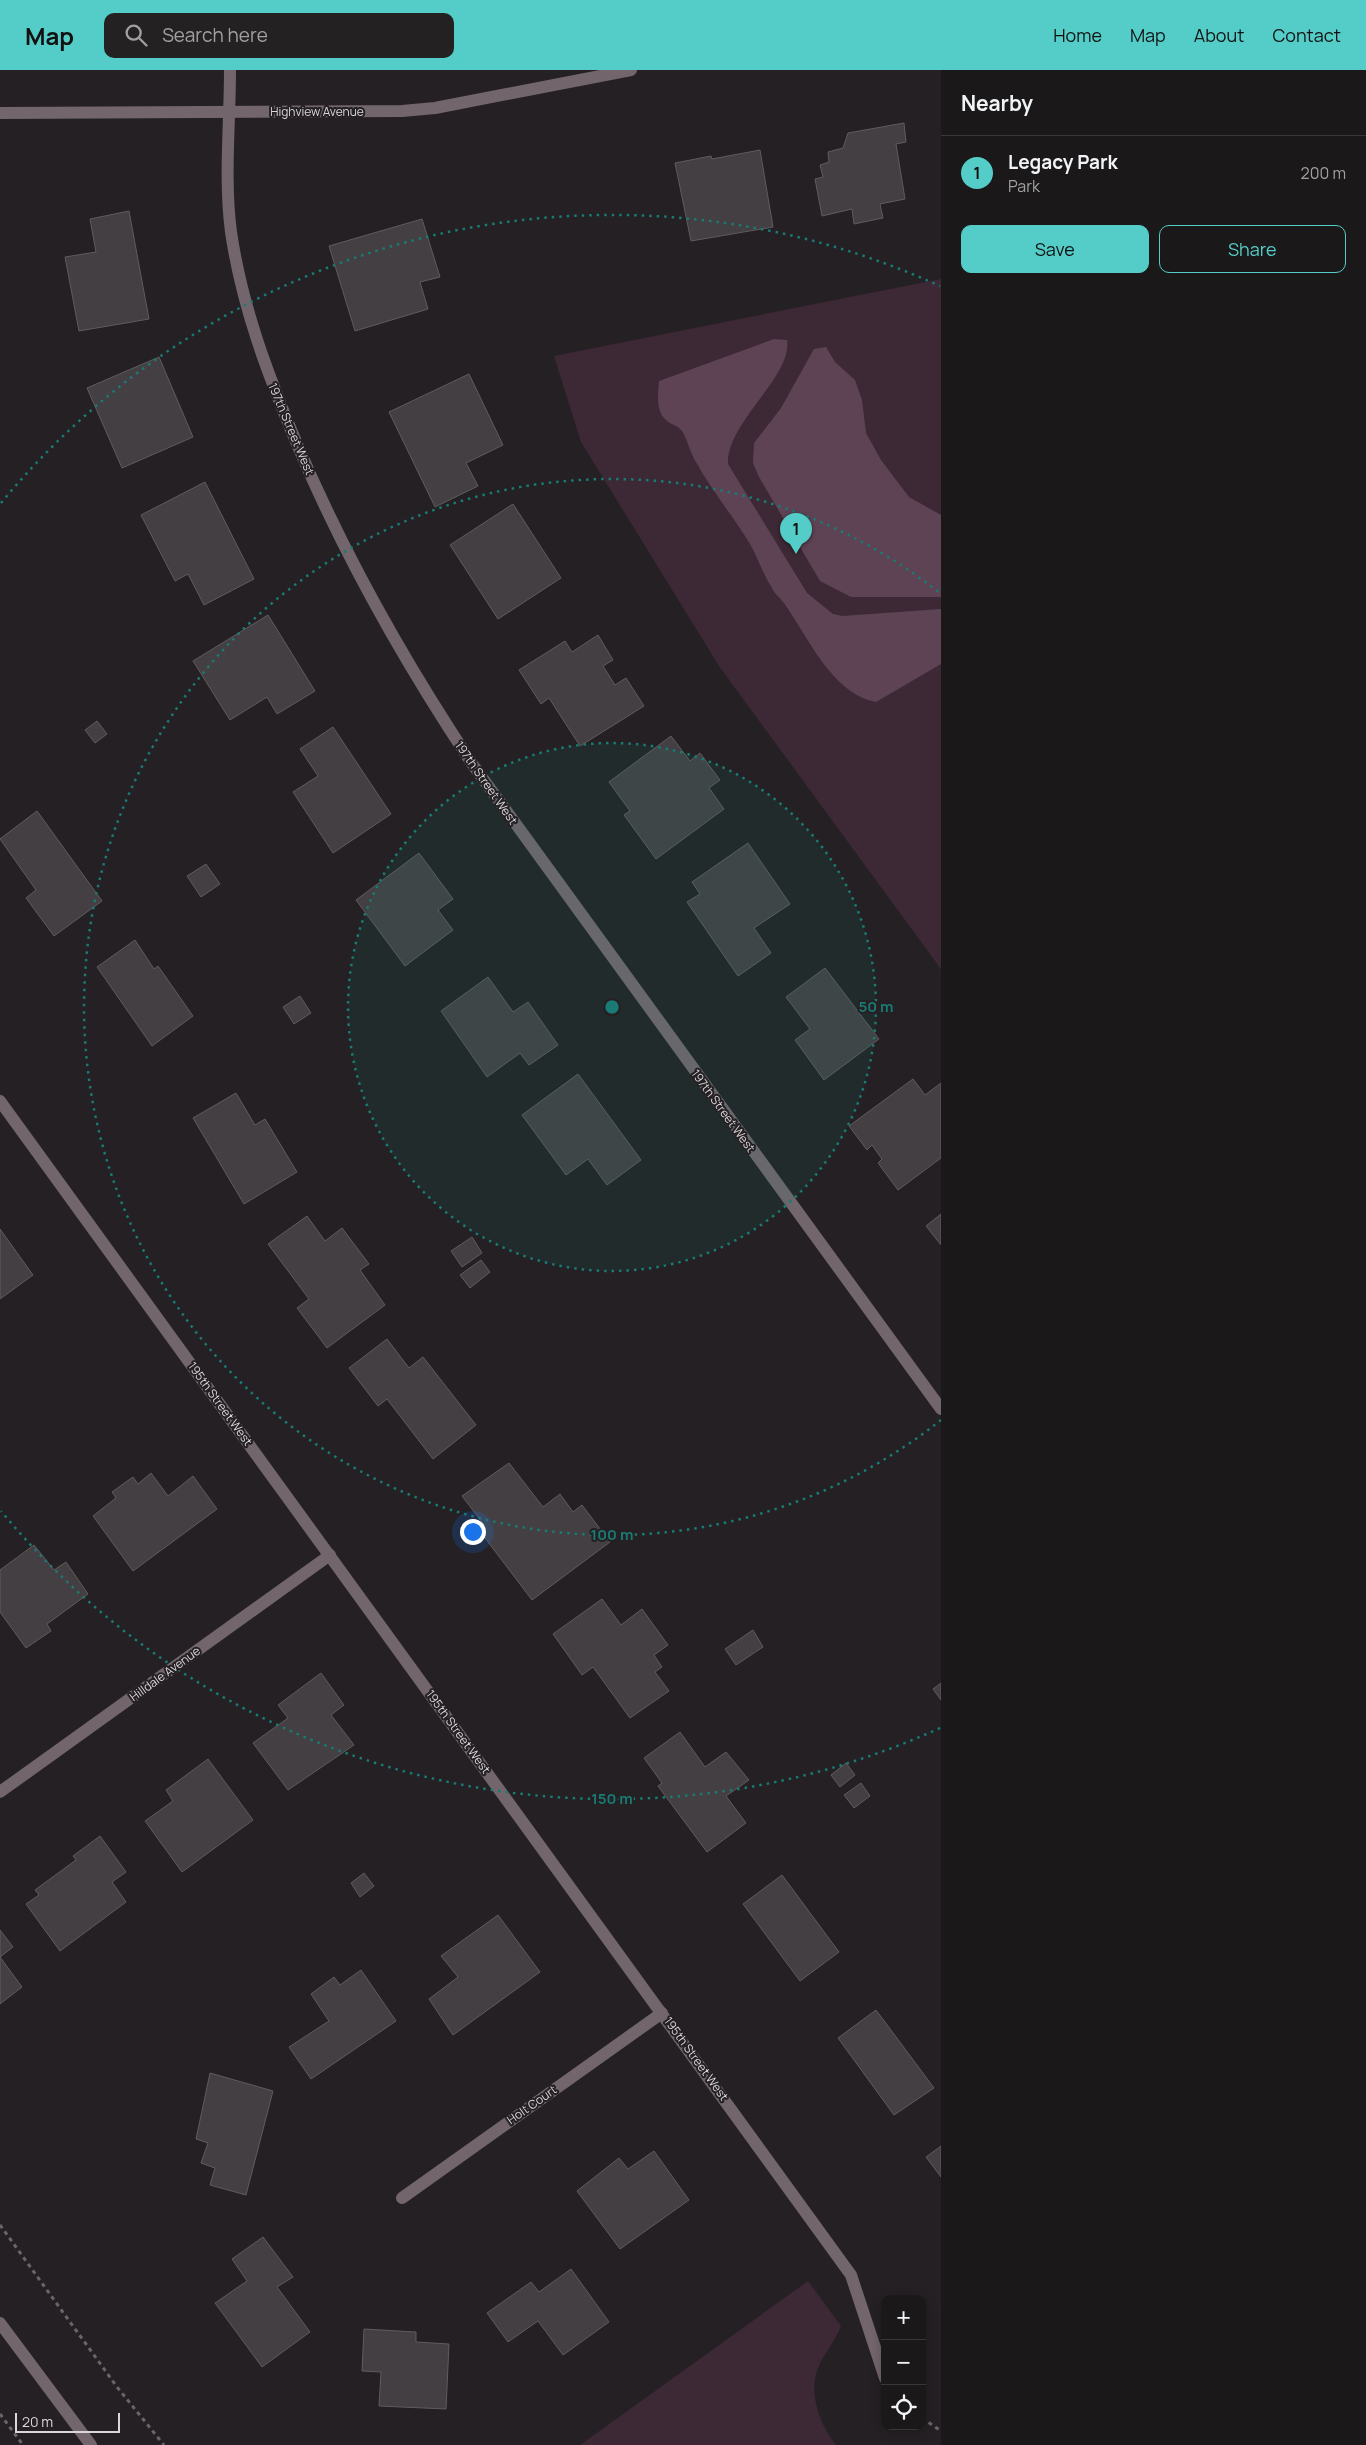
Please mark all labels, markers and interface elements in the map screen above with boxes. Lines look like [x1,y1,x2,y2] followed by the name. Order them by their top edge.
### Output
[104,13,454,58] search box
[25,19,74,52] text: Map
[122,21,150,49] icon: search
[162,22,268,48] text: Search here
[1053,23,1102,47] text: Home
[1130,23,1166,47] text: Map
[1194,23,1244,47] text: About
[1272,23,1341,47] text: Contact
[961,89,1033,117] text: Nearby
[270,103,364,120] street label: Highview Avenue
[1008,149,1118,175] text: Legacy Park
[973,162,981,184] text: 1
[1301,162,1346,184] text: 200 m
[1008,175,1040,197] text: Park
[961,225,1149,273] button: Save
[1159,225,1346,273] button: Share
[264,380,319,478] street label: 197th Street West
[780,513,812,554] pin: 1
[451,737,522,828] street label: 197th Street West
[858,996,894,1017] text: 50 m
[603,998,621,1016] centre of rings
[688,1066,759,1156] street label: 197th Street West
[184,1358,257,1449] street label: 195th Street West
[460,1519,486,1545] your location
[591,1524,633,1545] text: 100 m
[126,1642,204,1705] street label: Hilldale Avenue
[422,1686,495,1777] street label: 195th Street West
[591,1788,633,1809] text: 150 m
[660,2013,733,2104] street label: 195th Street West
[503,2081,560,2128] street label: Holt Court
[881,2295,926,2430] map controls
[881,2295,926,2340] button: +
[881,2340,926,2385] button: −
[881,2385,926,2430] button: locate
[15,2410,120,2433] scale bar
[22,2412,53,2431] text: 20 m

